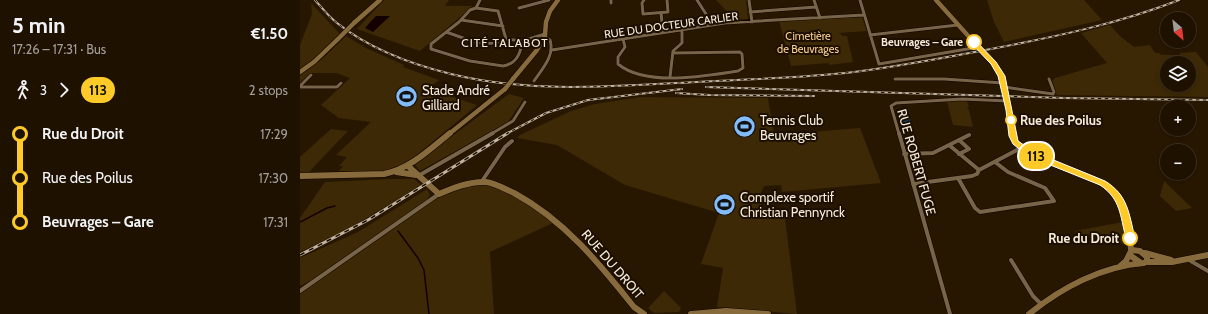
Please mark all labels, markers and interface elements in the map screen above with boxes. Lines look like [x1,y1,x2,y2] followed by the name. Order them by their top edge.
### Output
[603,9,739,41] street label: RUE DU DOCTEUR CARLIER
[12,12,65,39] text: 5 min
[1160,12,1196,48] north arrow
[1160,12,1196,180] map controls
[251,25,288,43] text: €1.50
[777,29,839,56] park label: Cimetière de Beuvrages
[966,34,982,50] marker: Beuvrages – Gare
[461,35,549,50] district label: CITÉ TALABOT
[881,35,963,49] place label: Beuvrages – Gare
[12,41,106,57] text: 17:26 – 17:31 · Bus
[1160,56,1196,92] button: layers
[12,79,34,101] icon: walk
[53,79,75,101] icon: forward
[89,81,107,99] text: 113
[40,82,47,98] text: 3
[249,82,288,98] text: 2 stops
[422,82,490,113] place label: Stade André Gilliard
[393,84,419,110] sports icon: Stade André Gilliard
[1160,100,1196,136] button: +
[894,107,940,217] street label: RUE ROBERT FUGE
[760,112,823,143] place label: Tennis Club Beuvrages
[1020,112,1102,128] place label: Rue des Poilus
[731,114,757,140] sports icon: Tennis Club Beuvrages
[1005,114,1017,126] marker: Rue des Poilus
[42,125,124,143] text: Rue du Droit
[260,126,288,142] text: 17:29
[1013,143,1059,169] line badge: 113
[1160,144,1196,180] button: −
[1027,147,1045,165] text: 113
[42,169,133,187] text: Rue des Poilus
[258,170,288,186] text: 17:30
[740,189,845,220] place label: Complexe sportif Christian Pennynck
[712,191,738,217] sports icon: Complexe sportif Christian Pennynck
[42,213,154,231] text: Beuvrages – Gare
[263,214,288,230] text: 17:31
[579,226,648,302] street label: RUE DU DROIT
[1048,230,1120,246] place label: Rue du Droit
[1122,230,1138,246] marker: Rue du Droit

